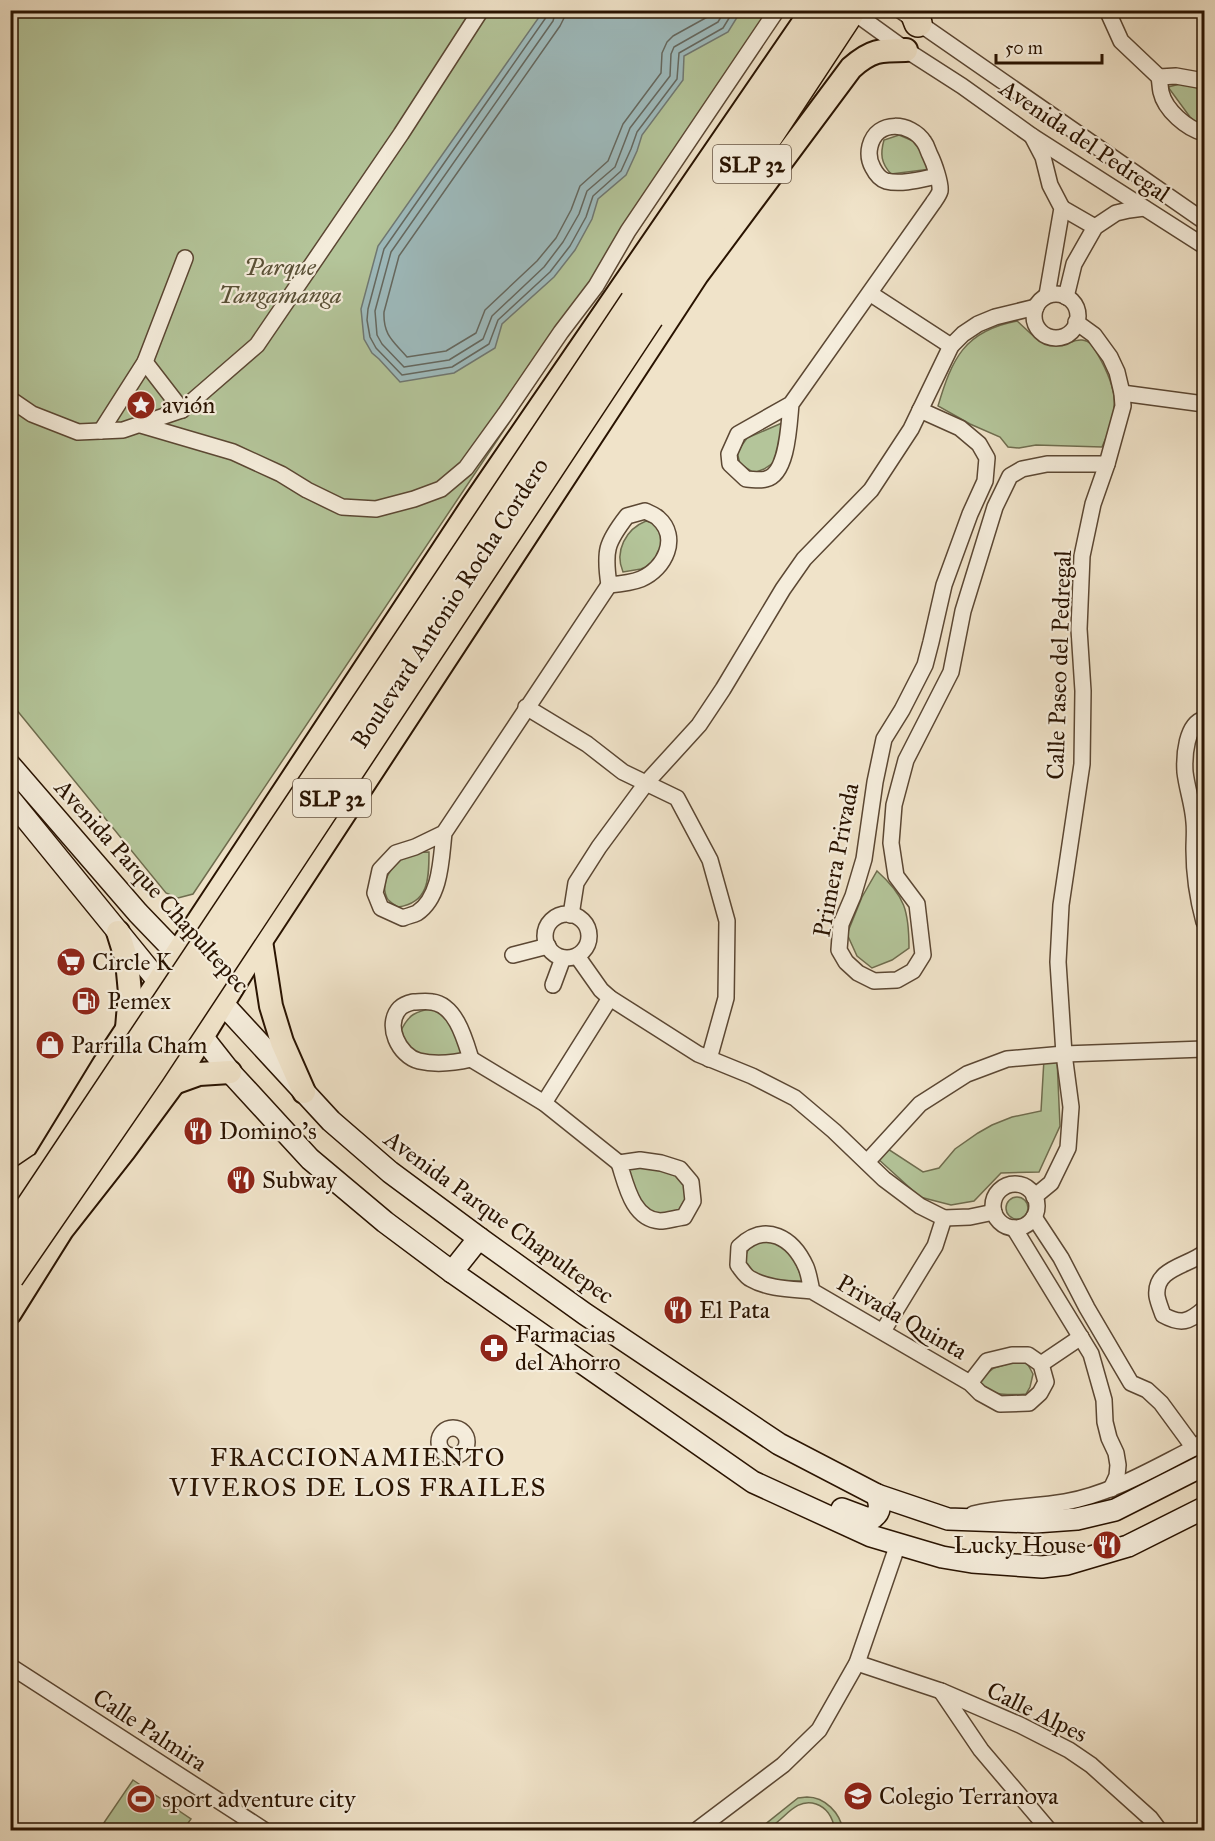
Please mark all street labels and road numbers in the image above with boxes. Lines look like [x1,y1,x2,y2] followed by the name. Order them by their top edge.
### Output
[993,72,1176,209] street label: Avenida del Pedregal
[713,145,791,183] road number: SLP 32
[345,452,555,754] street label: Boulevard Antonio Rocha Cordero
[1040,549,1078,780] street label: Calle Paseo del Pedregal
[48,772,256,999] street label: Avenida Parque Chapultepec
[293,779,371,817] road number: SLP 32
[806,780,866,940] street label: Primera Privada
[377,1123,620,1310] street label: Avenida Parque Chapultepec
[831,1268,973,1367] street label: Privada Quinta
[982,1675,1092,1749] street label: Calle Alpes
[87,1682,214,1779] street label: Calle Palmira

